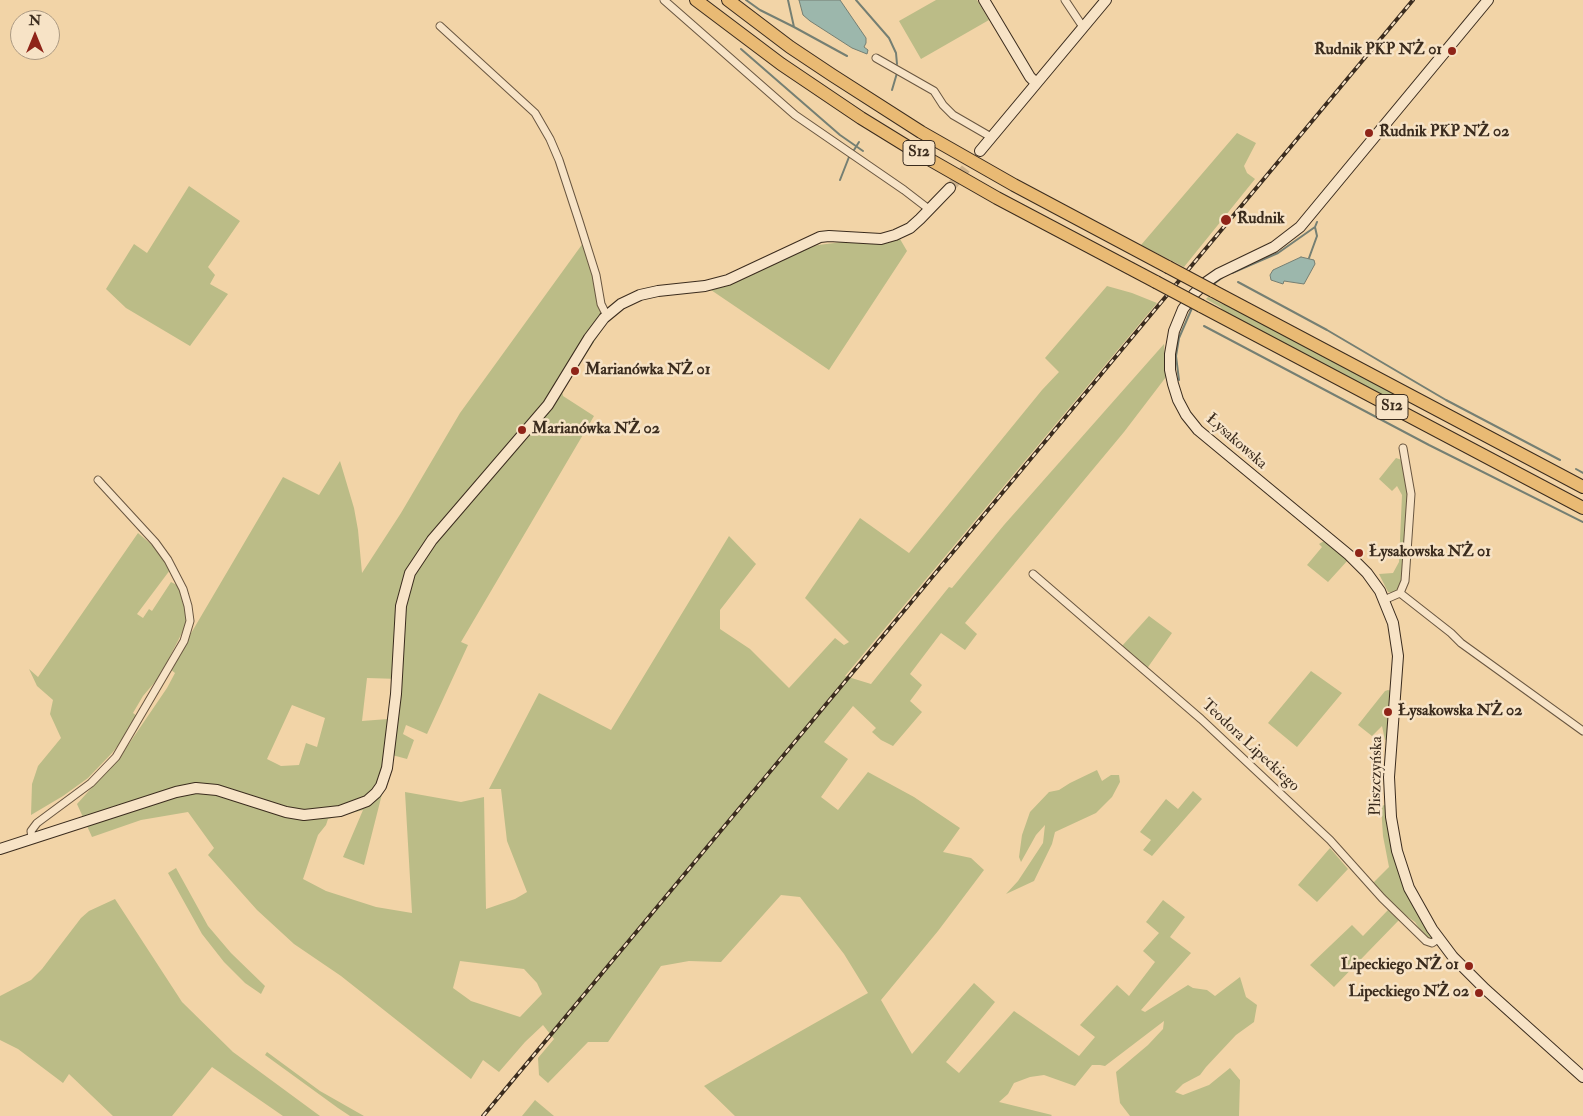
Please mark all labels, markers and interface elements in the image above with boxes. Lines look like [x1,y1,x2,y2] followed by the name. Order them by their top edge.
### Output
[10,10,60,60] north arrow
[29,12,41,29] text: N
[1314,41,1442,61] place label: Rudnik PKP NŻ 01
[1446,45,1458,57] marker: Rudnik PKP NŻ 01
[1379,123,1509,143] place label: Rudnik PKP NŻ 02
[1363,127,1375,139] marker: Rudnik PKP NŻ 02
[903,140,935,166] road number: S12
[1237,210,1285,230] place label: Rudnik
[1219,213,1233,227] marker: Rudnik
[585,361,710,381] place label: Marianówka NŻ 01
[569,365,581,377] marker: Marianówka NŻ 01
[1376,394,1408,420] road number: S12
[1201,410,1271,474] street label: Łysakowska
[532,420,660,440] place label: Marianówka NŻ 02
[516,424,528,436] marker: Marianówka NŻ 02
[1369,543,1491,563] place label: Łysakowska NŻ 01
[1353,547,1365,559] marker: Łysakowska NŻ 01
[1197,696,1303,796] street label: Teodora Lipeckiego
[1398,702,1522,722] place label: Łysakowska NŻ 02
[1382,706,1394,718] marker: Łysakowska NŻ 02
[1367,736,1387,816] street label: Pliszczyńska
[1341,956,1459,976] place label: Lipeckiego NŻ 01
[1463,960,1475,972] marker: Lipeckiego NŻ 01
[1348,983,1469,1003] place label: Lipeckiego NŻ 02
[1473,987,1485,999] marker: Lipeckiego NŻ 02

